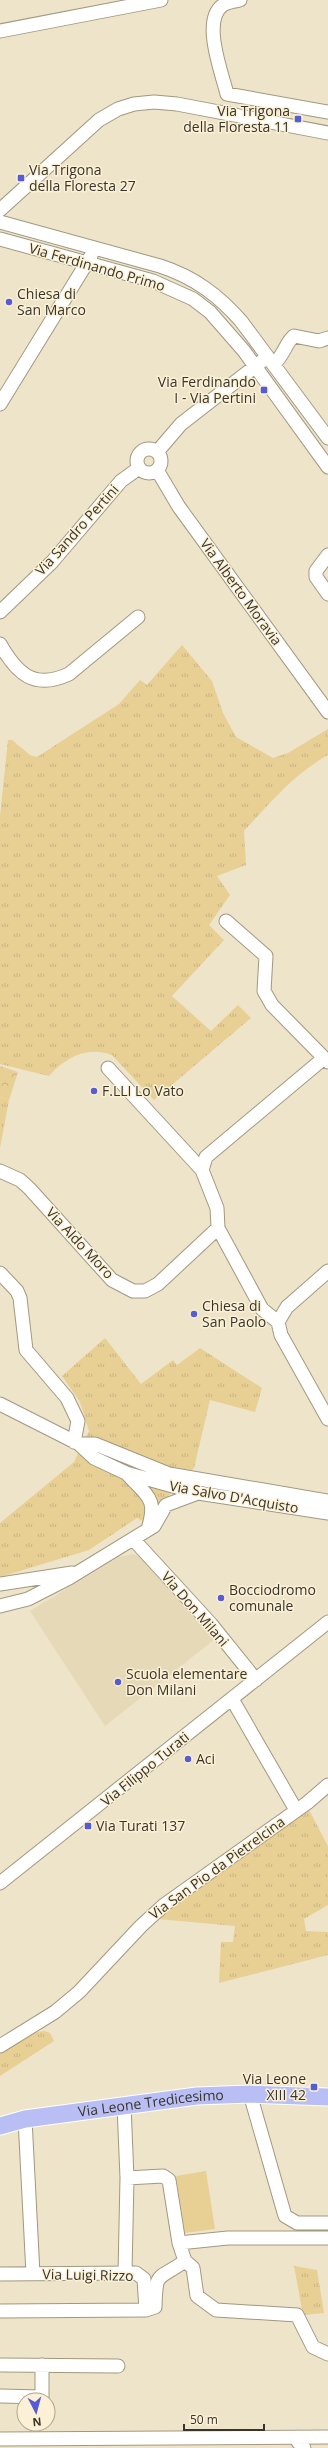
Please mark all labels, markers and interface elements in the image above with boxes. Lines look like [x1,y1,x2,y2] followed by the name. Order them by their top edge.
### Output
[183,101,290,136] place label: Via Trigona della Floresta 11
[293,114,303,124] marker: Via Trigona della Floresta 11
[29,160,136,195] place label: Via Trigona della Floresta 27
[16,173,26,183] marker: Via Trigona della Floresta 27
[27,238,167,295] street label: Via Ferdinando Primo
[17,284,86,319] place label: Chiesa di San Marco
[4,297,14,307] marker: Chiesa di San Marco
[158,372,256,407] place label: Via Ferdinando I - Via Pertini
[259,385,269,395] marker: Via Ferdinando I - Via Pertini
[31,480,123,579] street label: Via Sandro Pertini
[196,534,287,649] street label: Via Alberto Moravia
[102,1081,184,1100] place label: F.LLI Lo Vato
[89,1086,99,1096] marker: F.LLI Lo Vato
[42,1203,119,1283] street label: Via Aldo Moro
[202,1296,266,1331] place label: Chiesa di San Paolo
[189,1309,199,1319] marker: Chiesa di San Paolo
[168,1476,300,1517] street label: Via Salvo D'Acquisto
[157,1567,233,1650] street label: Via Don Milani
[229,1580,316,1615] place label: Bocciodromo comunale
[216,1593,226,1603] marker: Bocciodromo comunale
[126,1664,247,1699] place label: Scuola elementare Don Milani
[113,1677,123,1687] marker: Scuola elementare Don Milani
[96,1727,193,1810] street label: Via Filippo Turati
[196,1749,215,1768] place label: Aci
[183,1754,193,1764] marker: Aci
[145,1812,288,1923] street label: Via San Pio da Pietrelcina
[96,1816,185,1835] place label: Via Turati 137
[83,1821,93,1831] marker: Via Turati 137
[243,2069,306,2104] place label: Via Leone XIII 42
[309,2082,319,2092] marker: Via Leone XIII 42
[77,2085,224,2121] street label: Via Leone Tredicesimo
[42,2264,134,2285] street label: Via Luigi Rizzo
[16,2392,56,2432] north arrow
[184,2406,264,2432] scale bar
[190,2411,218,2428] text: 50 m
[32,2415,42,2430] text: N

